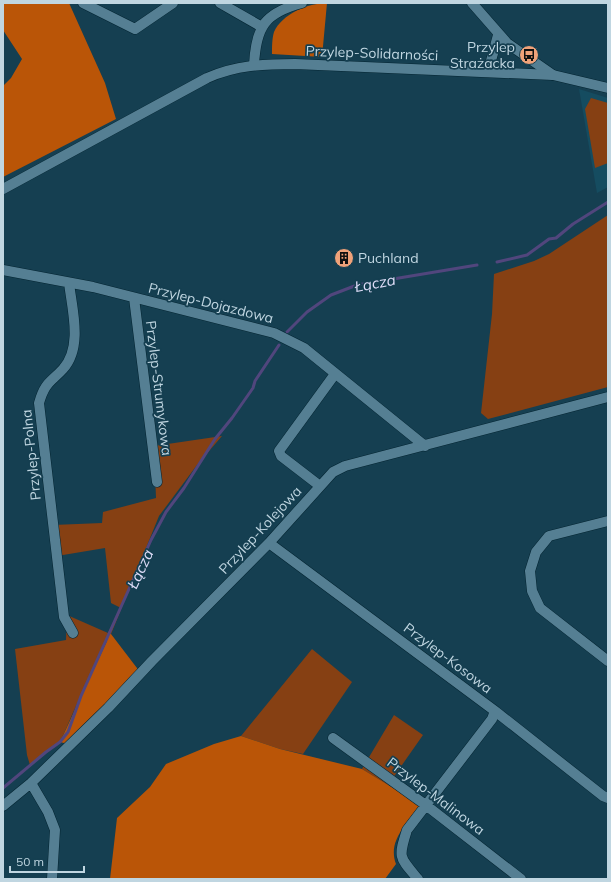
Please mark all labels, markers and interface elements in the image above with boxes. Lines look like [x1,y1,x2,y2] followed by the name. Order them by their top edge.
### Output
[450,38,515,72] place label: Przylep Strażacka
[305,42,439,64] street label: Przylep-Solidarności
[518,44,540,66] bus stop icon: Przylep Strażacka
[333,247,355,269] building icon: Puchland
[358,249,419,267] place label: Puchland
[352,270,397,296] water label: Łącza
[147,279,275,327] street label: Przylep-Dojazdowa
[142,320,176,456] street label: Przylep-Strumykowa
[17,409,45,501] street label: Przylep-Polna
[215,482,305,578] street label: Przylep-Kolejowa
[122,546,157,593] water label: Łącza
[400,619,496,697] street label: Przylep-Kosowa
[384,753,488,839] street label: Przylep-Malinowa
[10,848,84,874] scale bar
[16,854,44,869] text: 50 m

